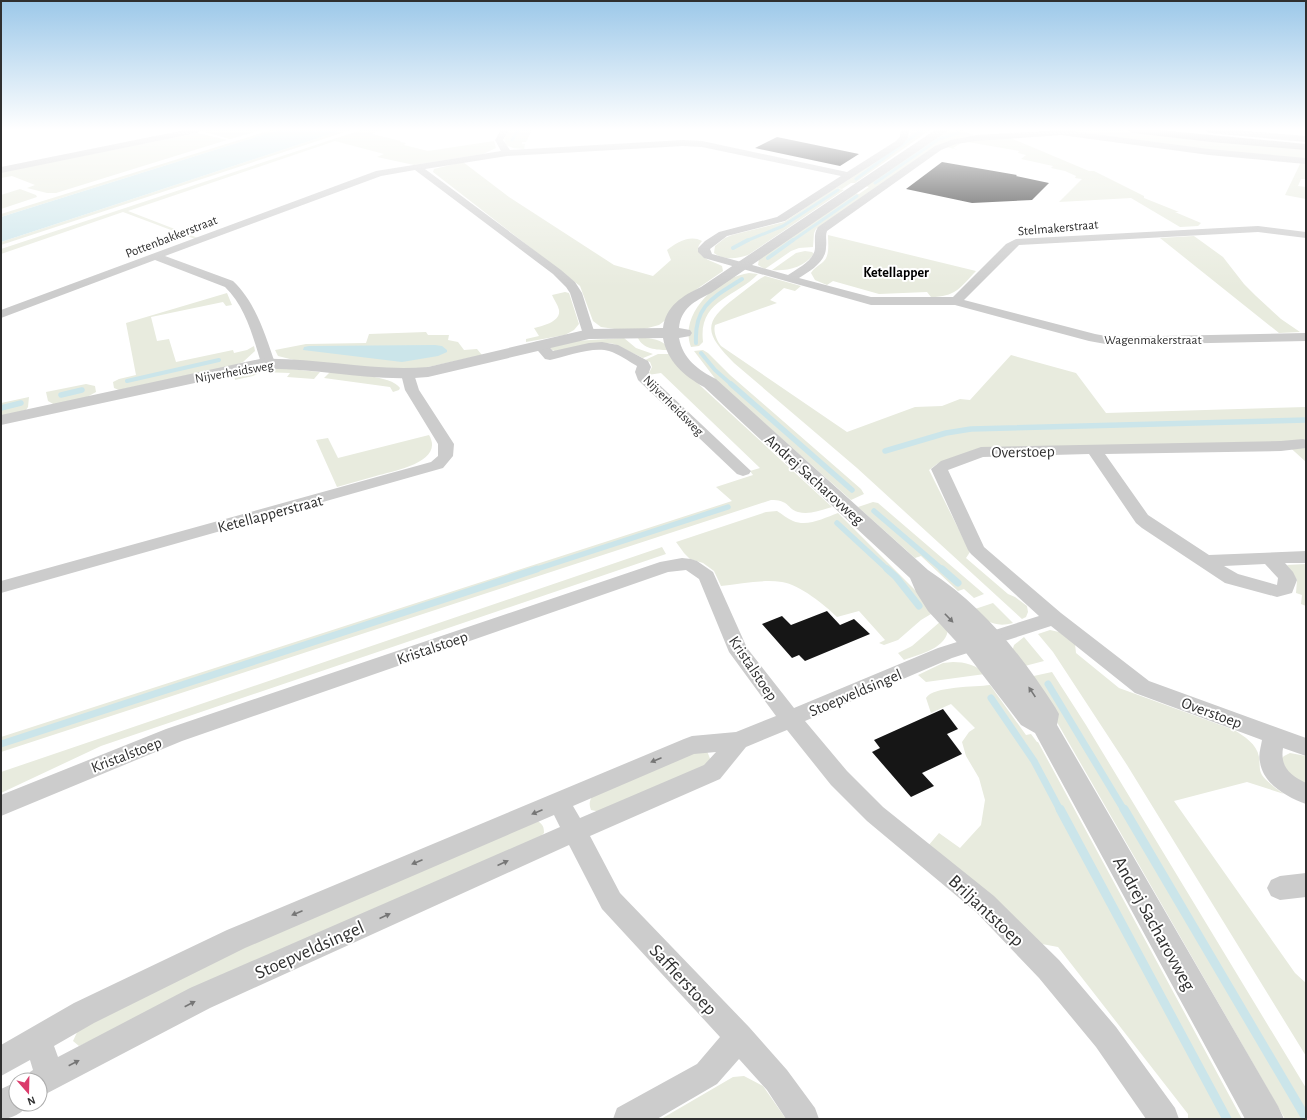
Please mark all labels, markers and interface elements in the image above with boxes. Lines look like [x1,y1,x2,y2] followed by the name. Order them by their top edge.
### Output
[124,214,219,261] street label: Pottenbakkerstraat
[1017,218,1099,238] street label: Stelmakerstraat
[863,266,929,280] district label: Ketellapper
[1104,334,1202,347] street label: Wagenmakerstraat
[194,359,275,386] street label: Nijverheidsweg
[640,373,706,439] street label: Nijverheidsweg
[761,431,867,529] street label: Andrej Sacharovweg
[991,443,1055,461] street label: Overstoep
[216,492,325,536] street label: Ketellapperstraat
[944,613,954,623] one-way arrow
[395,628,470,668] street label: Kristalstoep
[726,633,781,704] street label: Kristalstoep
[807,666,904,720] street label: Stoepveldsingel
[1028,687,1036,697] one-way arrow
[1179,695,1244,731] street label: Overstoep
[89,734,164,776] street label: Kristalstoep
[650,757,662,763] one-way arrow
[530,809,542,815] one-way arrow
[1109,853,1199,995] street label: Andrej Sacharovweg
[410,860,422,866] one-way arrow
[498,860,509,866] one-way arrow
[945,872,1027,951] street label: Briljantstoep
[292,910,303,916] one-way arrow
[379,913,390,919] one-way arrow
[252,918,367,983] street label: Stoepveldsingel
[646,941,720,1019] street label: Saffierstoep
[184,1000,195,1007] one-way arrow
[68,1060,80,1067] one-way arrow
[8,1072,48,1112] north arrow
[26,1094,37,1107] text: N

